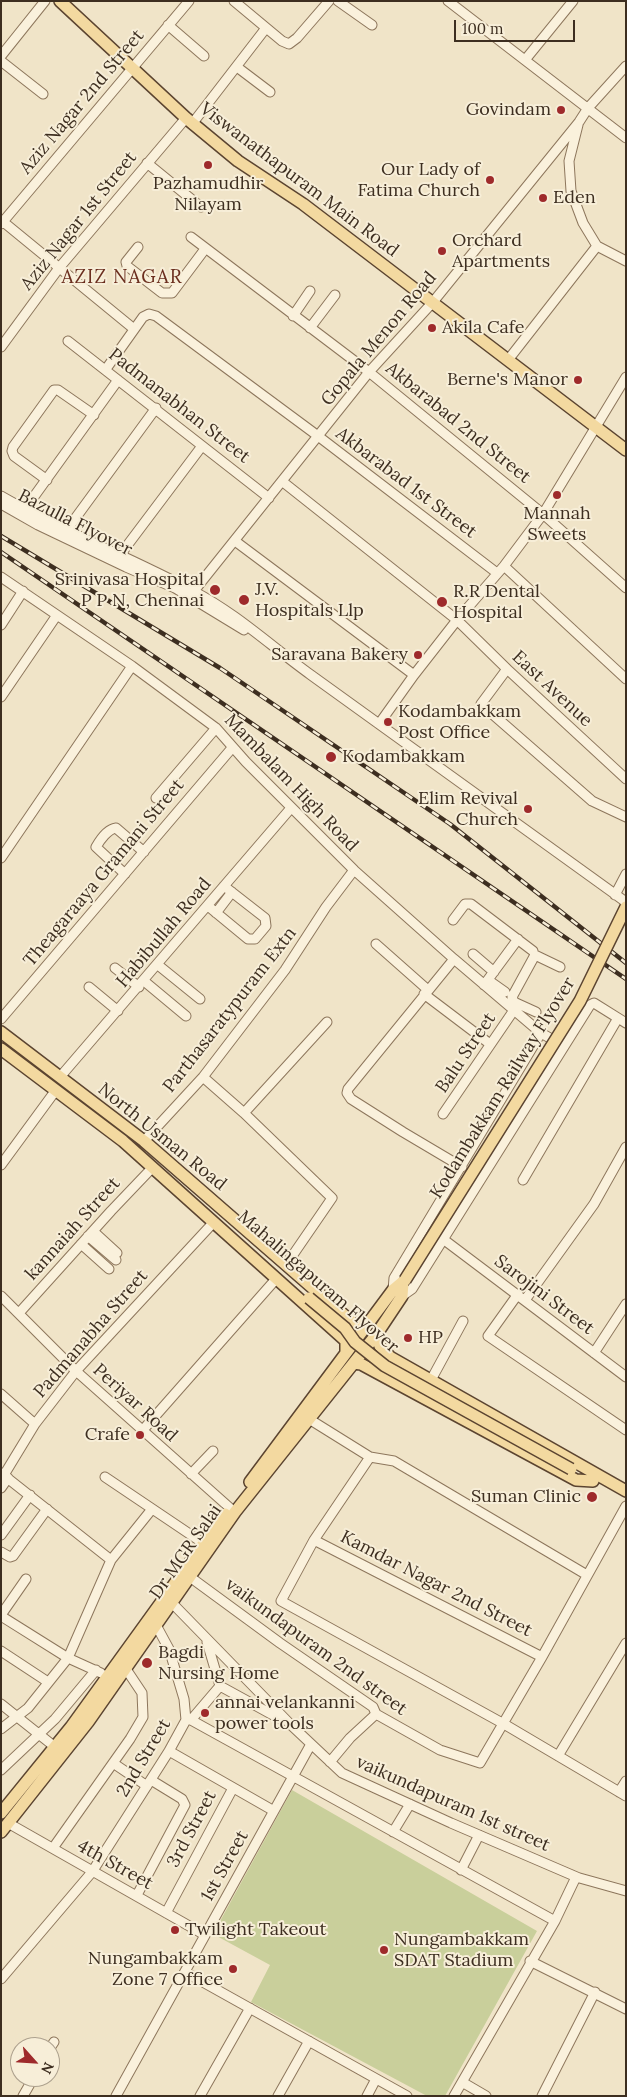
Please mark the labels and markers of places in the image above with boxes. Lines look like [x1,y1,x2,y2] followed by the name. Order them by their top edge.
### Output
[466,99,551,121] place label: Govindam
[555,104,567,116] marker: Govindam
[202,159,214,171] marker: Pazhamudhir Nilayam
[357,159,480,202] place label: Our Lady of Fatima Church
[153,173,263,215] place label: Pazhamudhir Nilayam
[484,174,496,186] marker: Our Lady of Fatima Church
[553,187,596,209] place label: Eden
[537,192,549,204] marker: Eden
[452,230,550,272] place label: Orchard Apartments
[436,245,448,257] marker: Orchard Apartments
[442,317,525,339] place label: Akila Cafe
[426,322,438,334] marker: Akila Cafe
[447,369,568,391] place label: Berne's Manor
[572,374,584,386] marker: Berne's Manor
[551,489,563,501] marker: Mannah Sweets
[523,503,591,546] place label: Mannah Sweets
[55,569,204,612] place label: Srinivasa Hospital P P N, Chennai
[255,579,364,622] place label: J.V. Hospitals Llp
[453,581,540,624] place label: R.R Dental Hospital
[208,583,222,597] marker: Srinivasa Hospital P P N, Chennai
[237,593,251,607] marker: J.V. Hospitals Llp
[435,595,449,609] marker: R.R Dental Hospital
[271,644,408,666] place label: Saravana Bakery
[412,649,424,661] marker: Saravana Bakery
[398,701,521,744] place label: Kodambakkam Post Office
[382,716,394,728] marker: Kodambakkam Post Office
[342,746,465,768] place label: Kodambakkam
[324,750,338,764] marker: Kodambakkam
[418,788,518,831] place label: Elim Revival Church
[522,803,534,815] marker: Elim Revival Church
[418,1327,443,1349] place label: HP
[402,1332,414,1344] marker: HP
[85,1424,130,1446] place label: Crafe
[134,1429,146,1441] marker: Crafe
[471,1486,581,1508] place label: Suman Clinic
[585,1490,599,1504] marker: Suman Clinic
[158,1642,279,1685] place label: Bagdi Nursing Home
[140,1656,154,1670] marker: Bagdi Nursing Home
[215,1692,355,1735] place label: annai velankanni power tools
[199,1707,211,1719] marker: annai velankanni power tools
[185,1919,326,1941] place label: Twilight Takeout
[169,1924,181,1936] marker: Twilight Takeout
[394,1929,529,1972] place label: Nungambakkam SDAT Stadium
[378,1944,390,1956] marker: Nungambakkam SDAT Stadium
[88,1948,223,1990] place label: Nungambakkam Zone 7 Office
[227,1963,239,1975] marker: Nungambakkam Zone 7 Office

